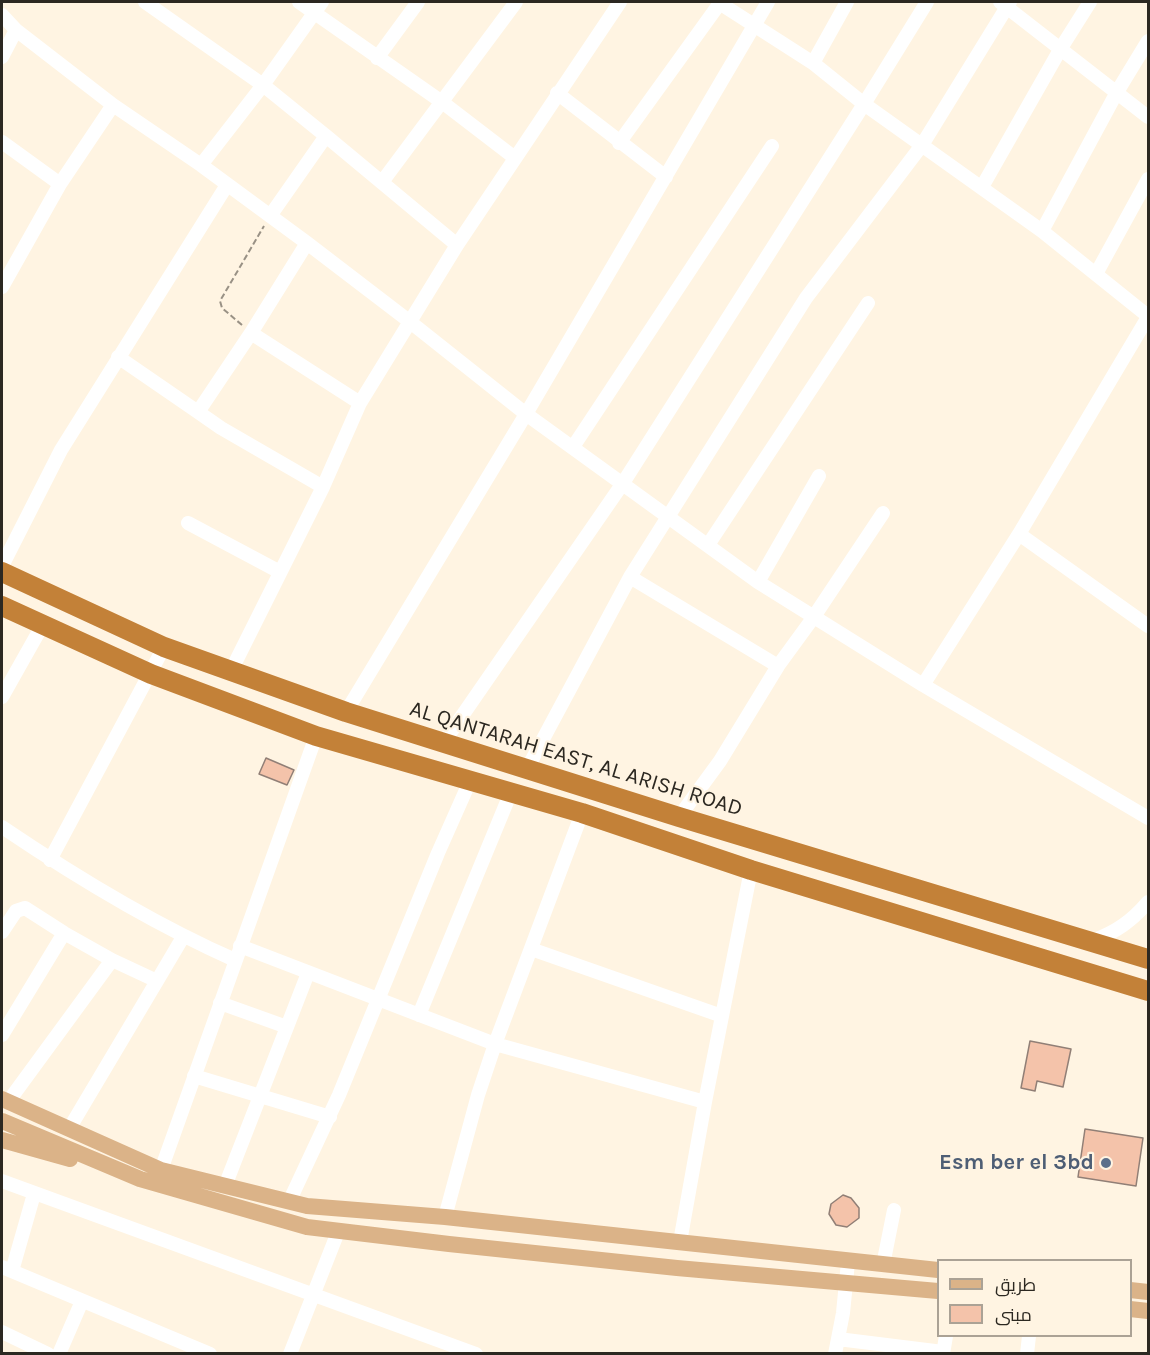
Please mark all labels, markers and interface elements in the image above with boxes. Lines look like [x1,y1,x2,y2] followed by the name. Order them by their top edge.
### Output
[406,696,746,822] street label: AL QANTARAH EAST, AL ARISH ROAD
[939,1150,1094,1176] place label: Esm ber el 3bd
[1099,1156,1113,1170] marker: Esm ber el 3bd
[937,1259,1132,1337] legend
[995,1274,1036,1296] text: طريق
[995,1304,1032,1326] text: مبنى

